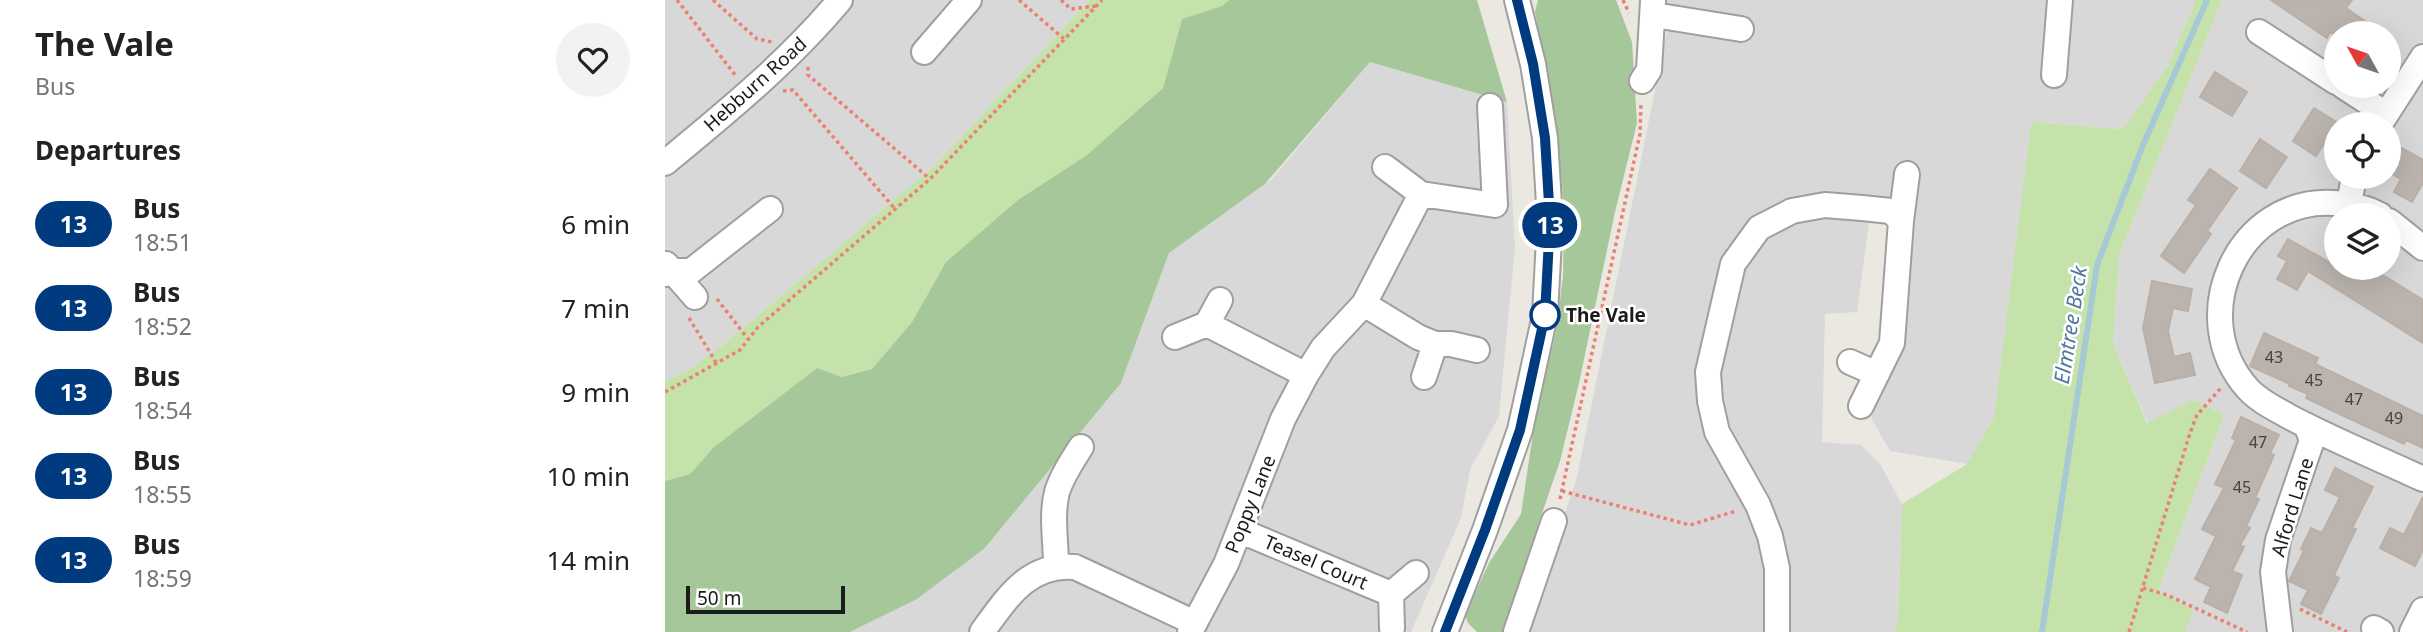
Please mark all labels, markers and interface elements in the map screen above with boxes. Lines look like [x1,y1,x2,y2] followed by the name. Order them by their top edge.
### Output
[35,21,174,66] text: The Vale
[2324,21,2401,98] north arrow
[2324,21,2401,280] map controls
[556,23,630,97] button: heart
[698,31,812,137] street label: Hebburn Road
[35,70,75,102] text: Bus
[2324,112,2401,189] button: locate
[35,132,181,168] text: Departures
[133,190,180,226] text: Bus
[1519,202,1582,248] line badge: 13
[2324,203,2401,280] button: layers
[561,206,630,242] text: 6 min
[60,207,87,240] text: 13
[1536,208,1564,241] text: 13
[133,226,192,258] text: 18:51
[2047,262,2093,386] water label: Elmtree Beck
[133,274,180,310] text: Bus
[561,290,630,326] text: 7 min
[60,291,87,324] text: 13
[1530,300,1560,330] marker: The Vale
[1566,302,1646,328] place label: The Vale
[133,310,192,342] text: 18:52
[2265,346,2283,368] house number: 43
[133,358,180,394] text: Bus
[2305,369,2323,391] house number: 45
[561,374,630,410] text: 9 min
[60,375,87,408] text: 13
[2345,388,2363,410] house number: 47
[133,394,192,426] text: 18:54
[2385,407,2403,429] house number: 49
[2249,431,2267,453] house number: 47
[133,442,180,478] text: Bus
[1219,451,1281,557] street label: Poppy Lane
[2265,454,2319,560] street label: Alford Lane
[546,458,630,494] text: 10 min
[60,459,87,492] text: 13
[2233,476,2251,498] house number: 45
[133,478,192,510] text: 18:55
[133,526,180,562] text: Bus
[1260,528,1372,596] street label: Teasel Court
[546,542,630,578] text: 14 min
[60,543,87,576] text: 13
[133,562,192,594] text: 18:59
[686,583,845,615] scale bar
[697,585,741,611] text: 50 m

